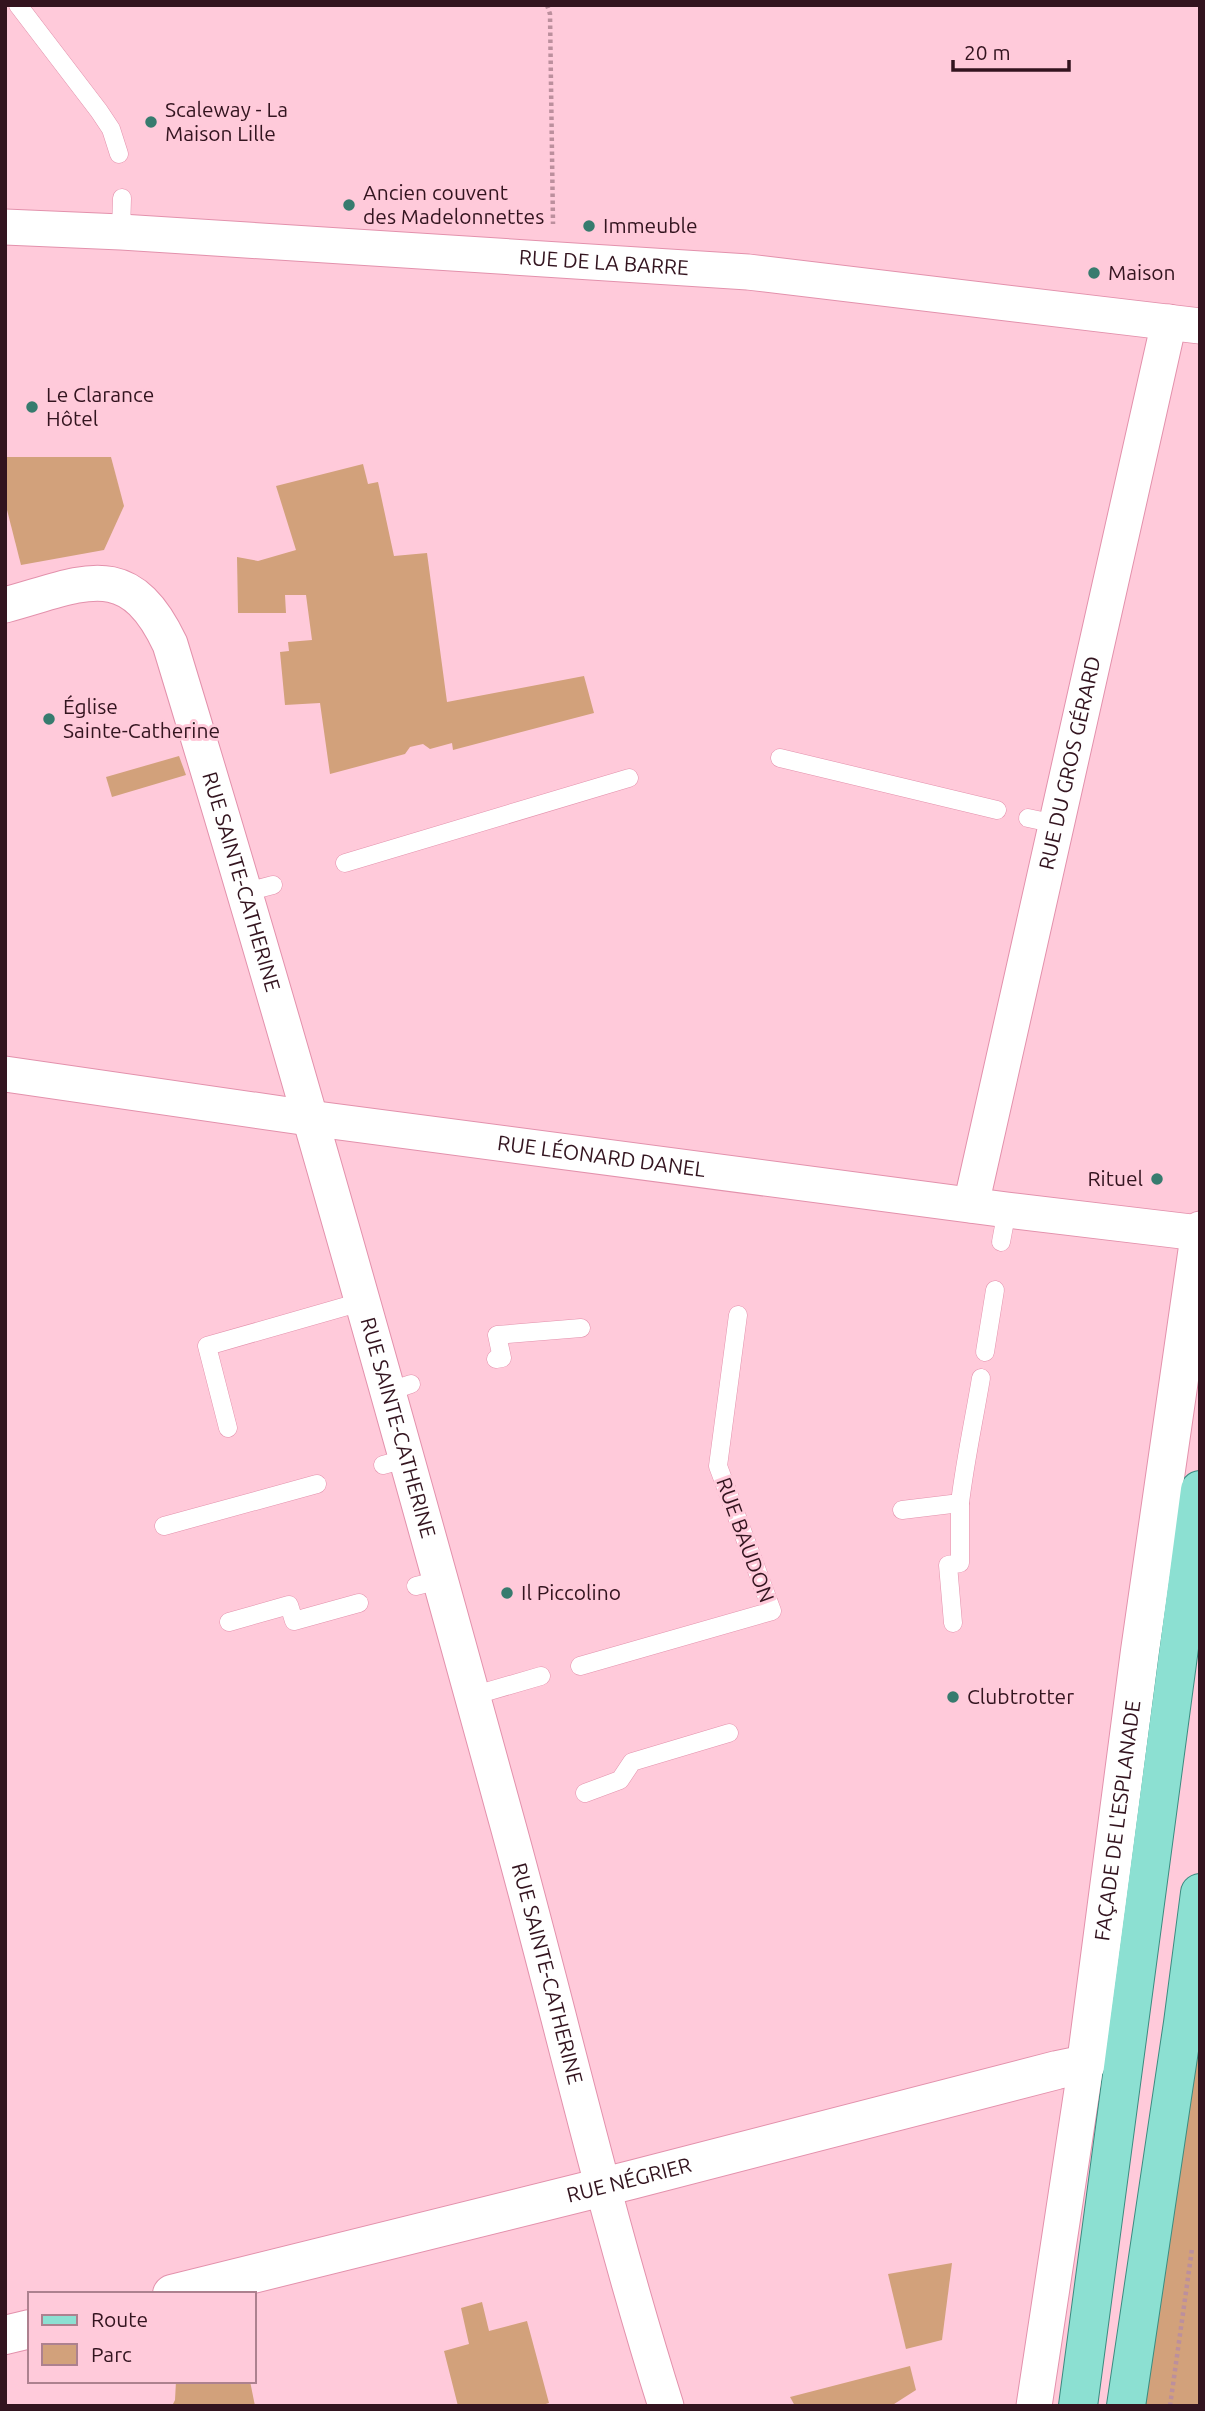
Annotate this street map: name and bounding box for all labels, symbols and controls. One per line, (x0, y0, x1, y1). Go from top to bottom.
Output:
scale bar (953, 28, 1068, 72)
text: 20 m (964, 40, 1011, 64)
place label: Scaleway - La Maison Lille (165, 97, 288, 145)
marker: Scaleway - La Maison Lille (143, 114, 159, 130)
place label: Ancien couvent des Madelonnettes (363, 180, 544, 228)
marker: Ancien couvent des Madelonnettes (341, 197, 357, 213)
place label: Immeuble (603, 213, 698, 237)
marker: Immeuble (581, 218, 597, 234)
street label: RUE DE LA BARRE (518, 244, 690, 279)
place label: Maison (1108, 260, 1176, 284)
marker: Maison (1086, 265, 1102, 281)
place label: Le Clarance Hôtel (46, 382, 154, 430)
marker: Le Clarance Hôtel (24, 399, 40, 415)
street label: RUE DU GROS GÉRARD (1034, 654, 1105, 872)
place label: Église Sainte-Catherine (63, 694, 220, 742)
marker: Église Sainte-Catherine (41, 711, 57, 727)
street label: RUE SAINTE-CATHERINE (198, 769, 286, 994)
street label: RUE LÉONARD DANEL (496, 1130, 707, 1181)
place label: Rituel (1087, 1166, 1143, 1190)
marker: Rituel (1149, 1171, 1165, 1187)
street label: RUE SAINTE-CATHERINE (356, 1314, 441, 1540)
street label: RUE BAUDON (712, 1474, 780, 1606)
place label: Il Piccolino (521, 1580, 621, 1604)
marker: Il Piccolino (499, 1585, 515, 1601)
place label: Clubtrotter (967, 1684, 1074, 1708)
marker: Clubtrotter (945, 1689, 961, 1705)
street label: FAÇADE DE L'ESPLANADE (1089, 1699, 1144, 1942)
street label: RUE SAINTE-CATHERINE (508, 1860, 588, 2087)
street label: RUE NÉGRIER (564, 2152, 694, 2207)
legend (28, 2292, 256, 2383)
text: Route (91, 2307, 148, 2331)
text: Parc (91, 2342, 132, 2366)

